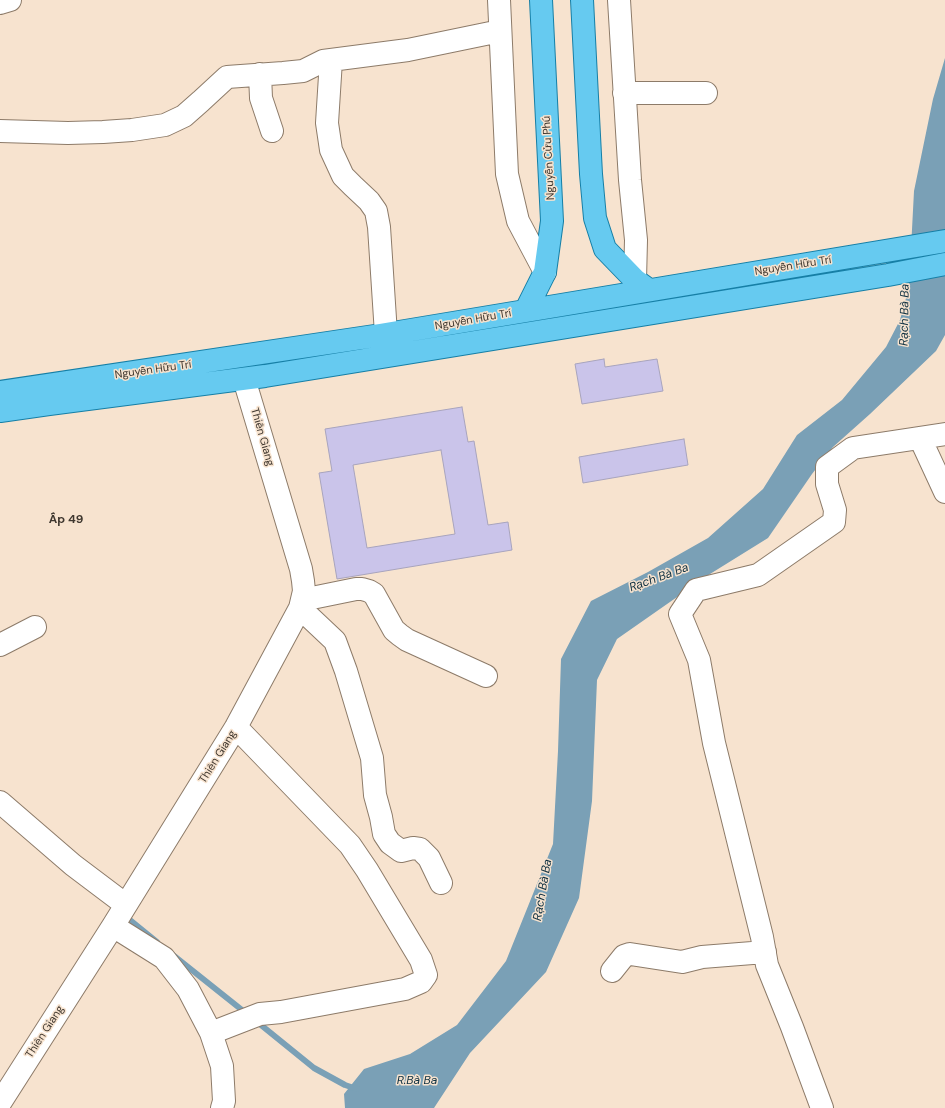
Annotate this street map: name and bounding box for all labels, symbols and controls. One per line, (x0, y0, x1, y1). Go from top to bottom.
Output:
street label: Nguyễn Cửu Phú (540, 115, 558, 201)
street label: Nguyễn Hữu Trí (754, 253, 832, 279)
water label: Rạch Bà Ba (897, 284, 913, 346)
street label: Nguyễn Hữu Trí (434, 307, 512, 333)
street label: Nguyễn Hữu Trí (114, 358, 192, 382)
street label: Thiên Giang (247, 406, 277, 468)
district label: Ấp 49 (49, 513, 83, 527)
water label: Rạch Bà Ba (627, 561, 691, 595)
street label: Thiên Giang (196, 728, 240, 786)
water label: Rạch Bà Ba (531, 858, 555, 922)
street label: Thiên Giang (23, 1003, 67, 1061)
water label: R.Bà Ba (397, 1074, 437, 1088)

